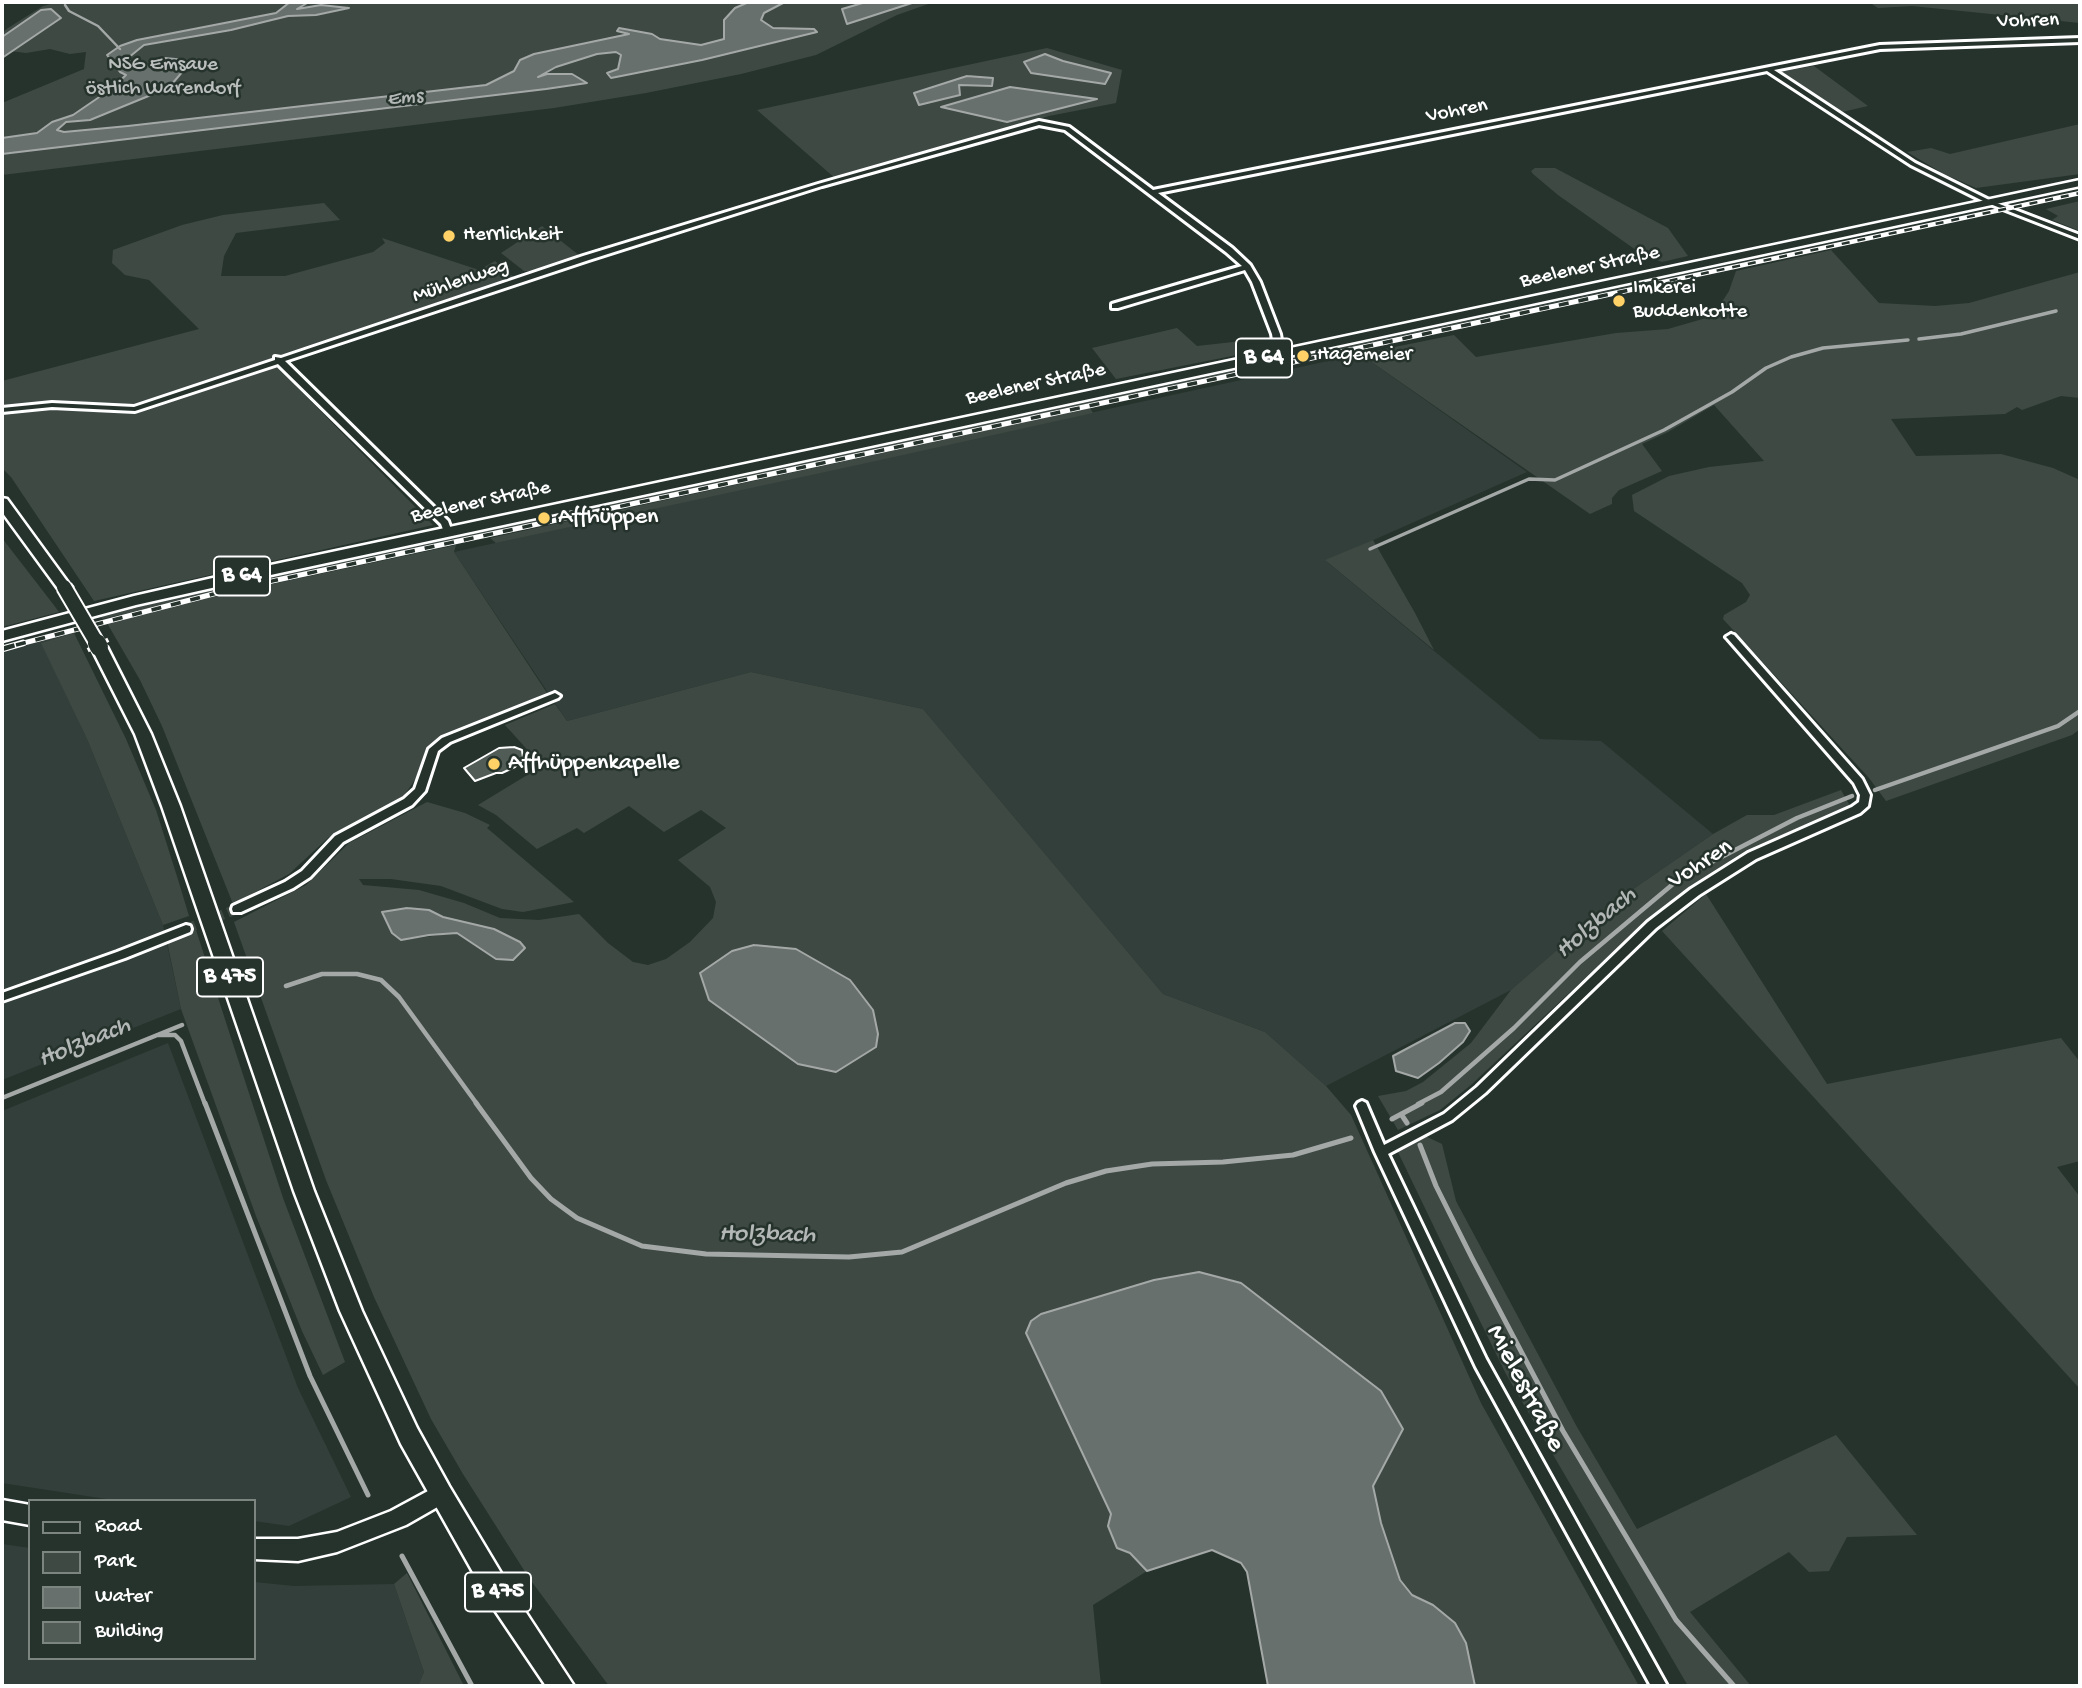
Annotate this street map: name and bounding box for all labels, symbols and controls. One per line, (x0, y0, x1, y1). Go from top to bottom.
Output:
street label: Vohren (1997, 9, 2059, 35)
park label: NSG Emsaue östlich Warendorf (86, 53, 240, 103)
water label: Ems (386, 85, 424, 113)
street label: Vohren (1424, 94, 1490, 130)
place label: Herrlichkeit (463, 223, 562, 249)
marker: Herrlichkeit (441, 228, 457, 244)
street label: Beelener Straße (1518, 241, 1662, 295)
street label: Mühlenweg (410, 254, 512, 310)
place label: Imkerei Buddenkotte (1633, 276, 1747, 326)
marker: Imkerei Buddenkotte (1611, 293, 1627, 309)
road number: B 64 (1236, 338, 1292, 378)
place label: Hagemeier (1317, 343, 1412, 369)
marker: Hagemeier (1295, 348, 1311, 364)
street label: Beelener Straße (964, 358, 1108, 412)
street label: Beelener Straße (409, 476, 553, 530)
place label: Affhüppen (558, 504, 658, 532)
marker: Affhüppen (536, 510, 552, 526)
road number: B 64 (214, 556, 270, 596)
place label: Affhüppenkapelle (508, 750, 680, 778)
marker: Affhüppenkapelle (486, 756, 502, 772)
street label: Vohren (1663, 834, 1739, 896)
water label: Holzbach (1550, 881, 1644, 967)
road number: B 475 (197, 958, 263, 996)
water label: Holzbach (34, 1011, 136, 1077)
water label: Holzbach (718, 1220, 816, 1252)
street label: Mielestraße (1476, 1320, 1572, 1458)
legend (28, 1499, 256, 1660)
text: Road (95, 1515, 141, 1540)
text: Park (95, 1550, 135, 1575)
road number: B 475 (465, 1572, 531, 1611)
text: Water (95, 1585, 151, 1610)
text: Building (95, 1620, 164, 1645)

